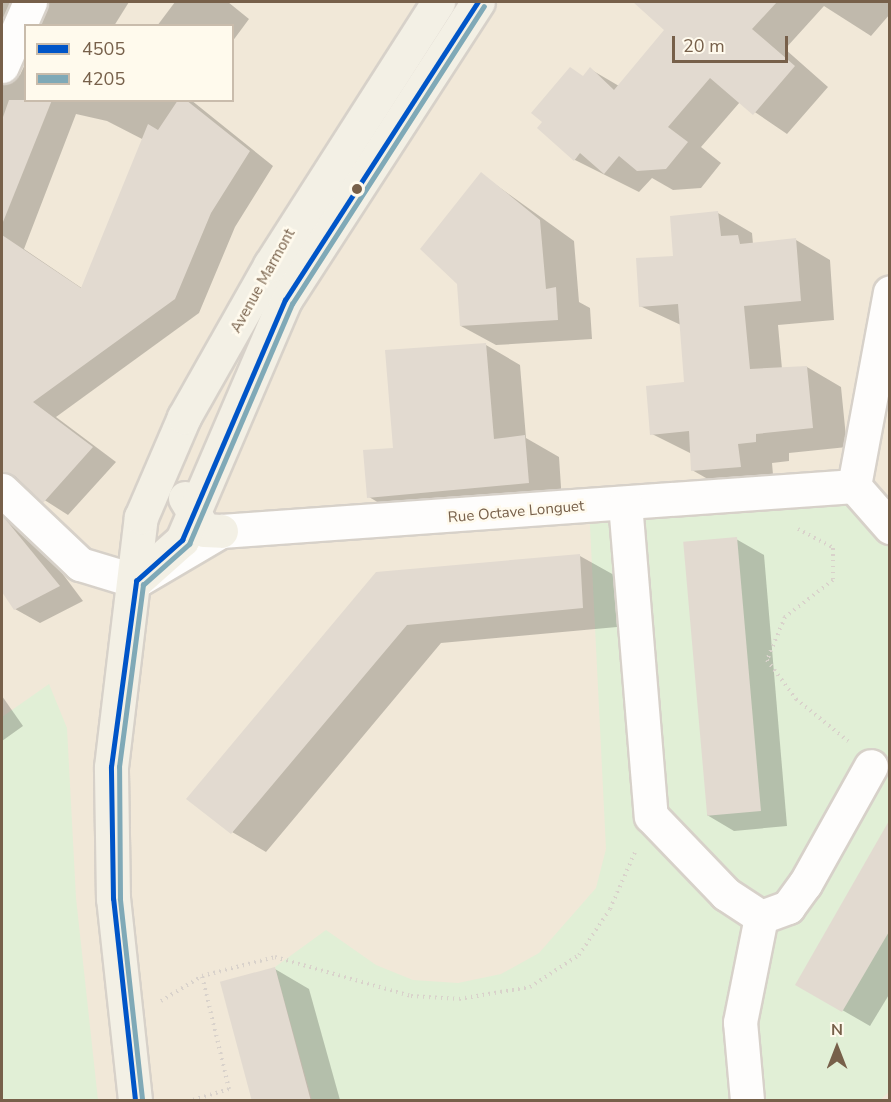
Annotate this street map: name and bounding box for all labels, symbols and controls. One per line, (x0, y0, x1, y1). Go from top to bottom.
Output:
legend (24, 24, 234, 102)
scale bar (675, 24, 790, 62)
text: 20 m (683, 34, 725, 58)
text: 4505 (82, 37, 125, 61)
text: 4205 (82, 67, 125, 91)
unlabelled marker (351, 183, 363, 195)
street label: Avenue Marmont (227, 226, 299, 336)
street label: Rue Octave Longuet (447, 497, 585, 527)
north arrow (807, 1018, 867, 1078)
text: N (831, 1019, 843, 1041)

